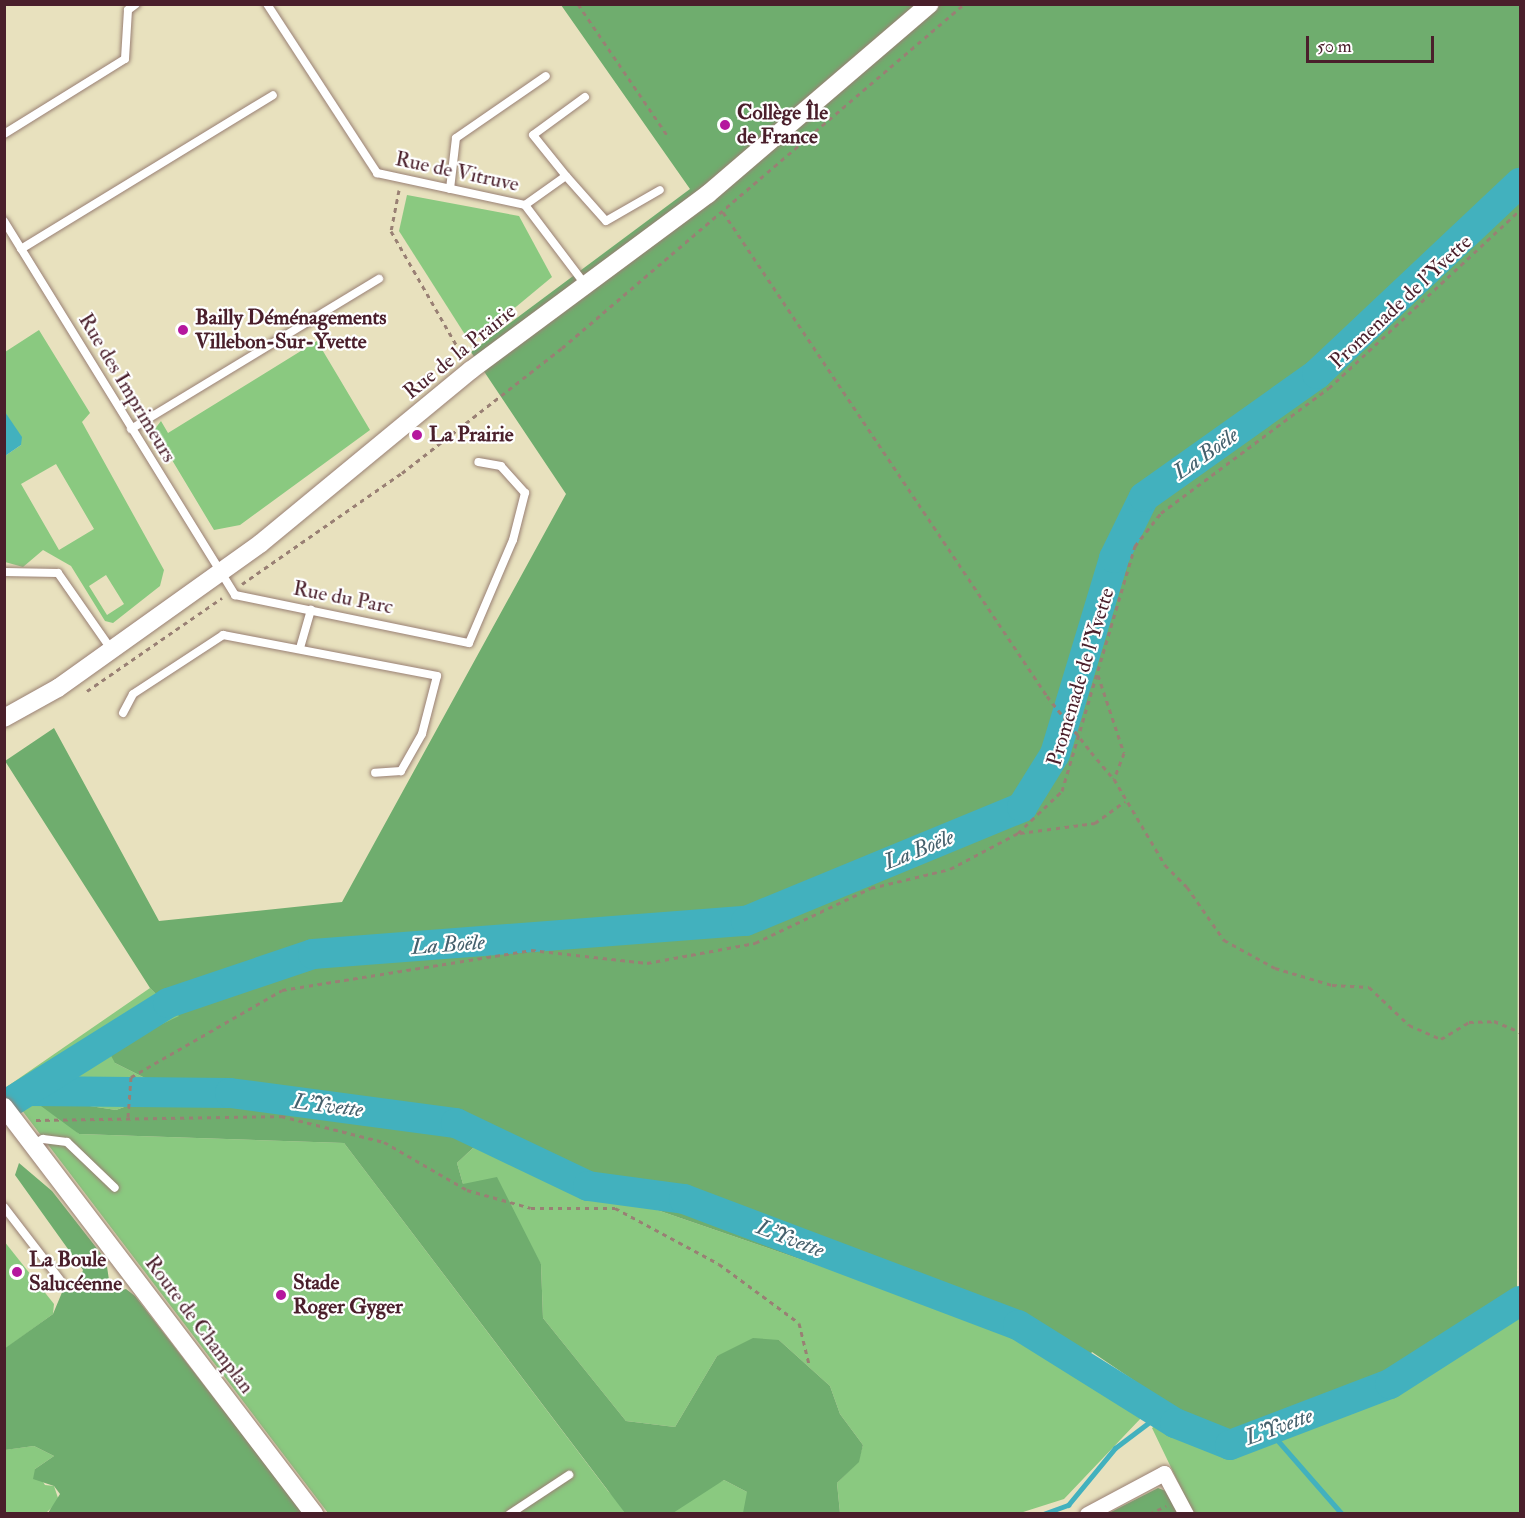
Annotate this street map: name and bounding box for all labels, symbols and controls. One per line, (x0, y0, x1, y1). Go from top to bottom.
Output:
scale bar (1309, 24, 1436, 62)
text: 50 m (1317, 35, 1352, 58)
place label: Collège Île de France (737, 100, 828, 150)
marker: Collège Île de France (718, 118, 732, 132)
street label: Rue de Vitruve (393, 147, 521, 197)
street label: Promenade de l'Yvette (1325, 230, 1477, 374)
street label: Rue de la Prairie (399, 299, 521, 405)
place label: Bailly Déménagements Villebon-Sur-Yvette (195, 305, 386, 355)
street label: Rue des Imprimeurs (73, 309, 181, 467)
marker: Bailly Déménagements Villebon-Sur-Yvette (176, 323, 190, 337)
place label: La Prairie (429, 422, 514, 448)
water label: La Boële (1168, 422, 1244, 486)
marker: La Prairie (410, 428, 424, 442)
street label: Rue du Parc (291, 576, 395, 620)
street label: Promenade de l'Yvette (1042, 585, 1120, 769)
water label: La Boële (880, 824, 958, 876)
water label: La Boële (411, 929, 485, 961)
water label: L'Yvette (292, 1089, 364, 1123)
water label: L'Yvette (752, 1214, 828, 1264)
place label: La Boule Salucéenne (29, 1247, 122, 1297)
street label: Route de Champlan (139, 1251, 259, 1399)
marker: La Boule Salucéenne (10, 1265, 24, 1279)
place label: Stade Roger Gyger (293, 1270, 403, 1320)
marker: Stade Roger Gyger (274, 1288, 288, 1302)
water label: L'Yvette (1241, 1403, 1317, 1451)

